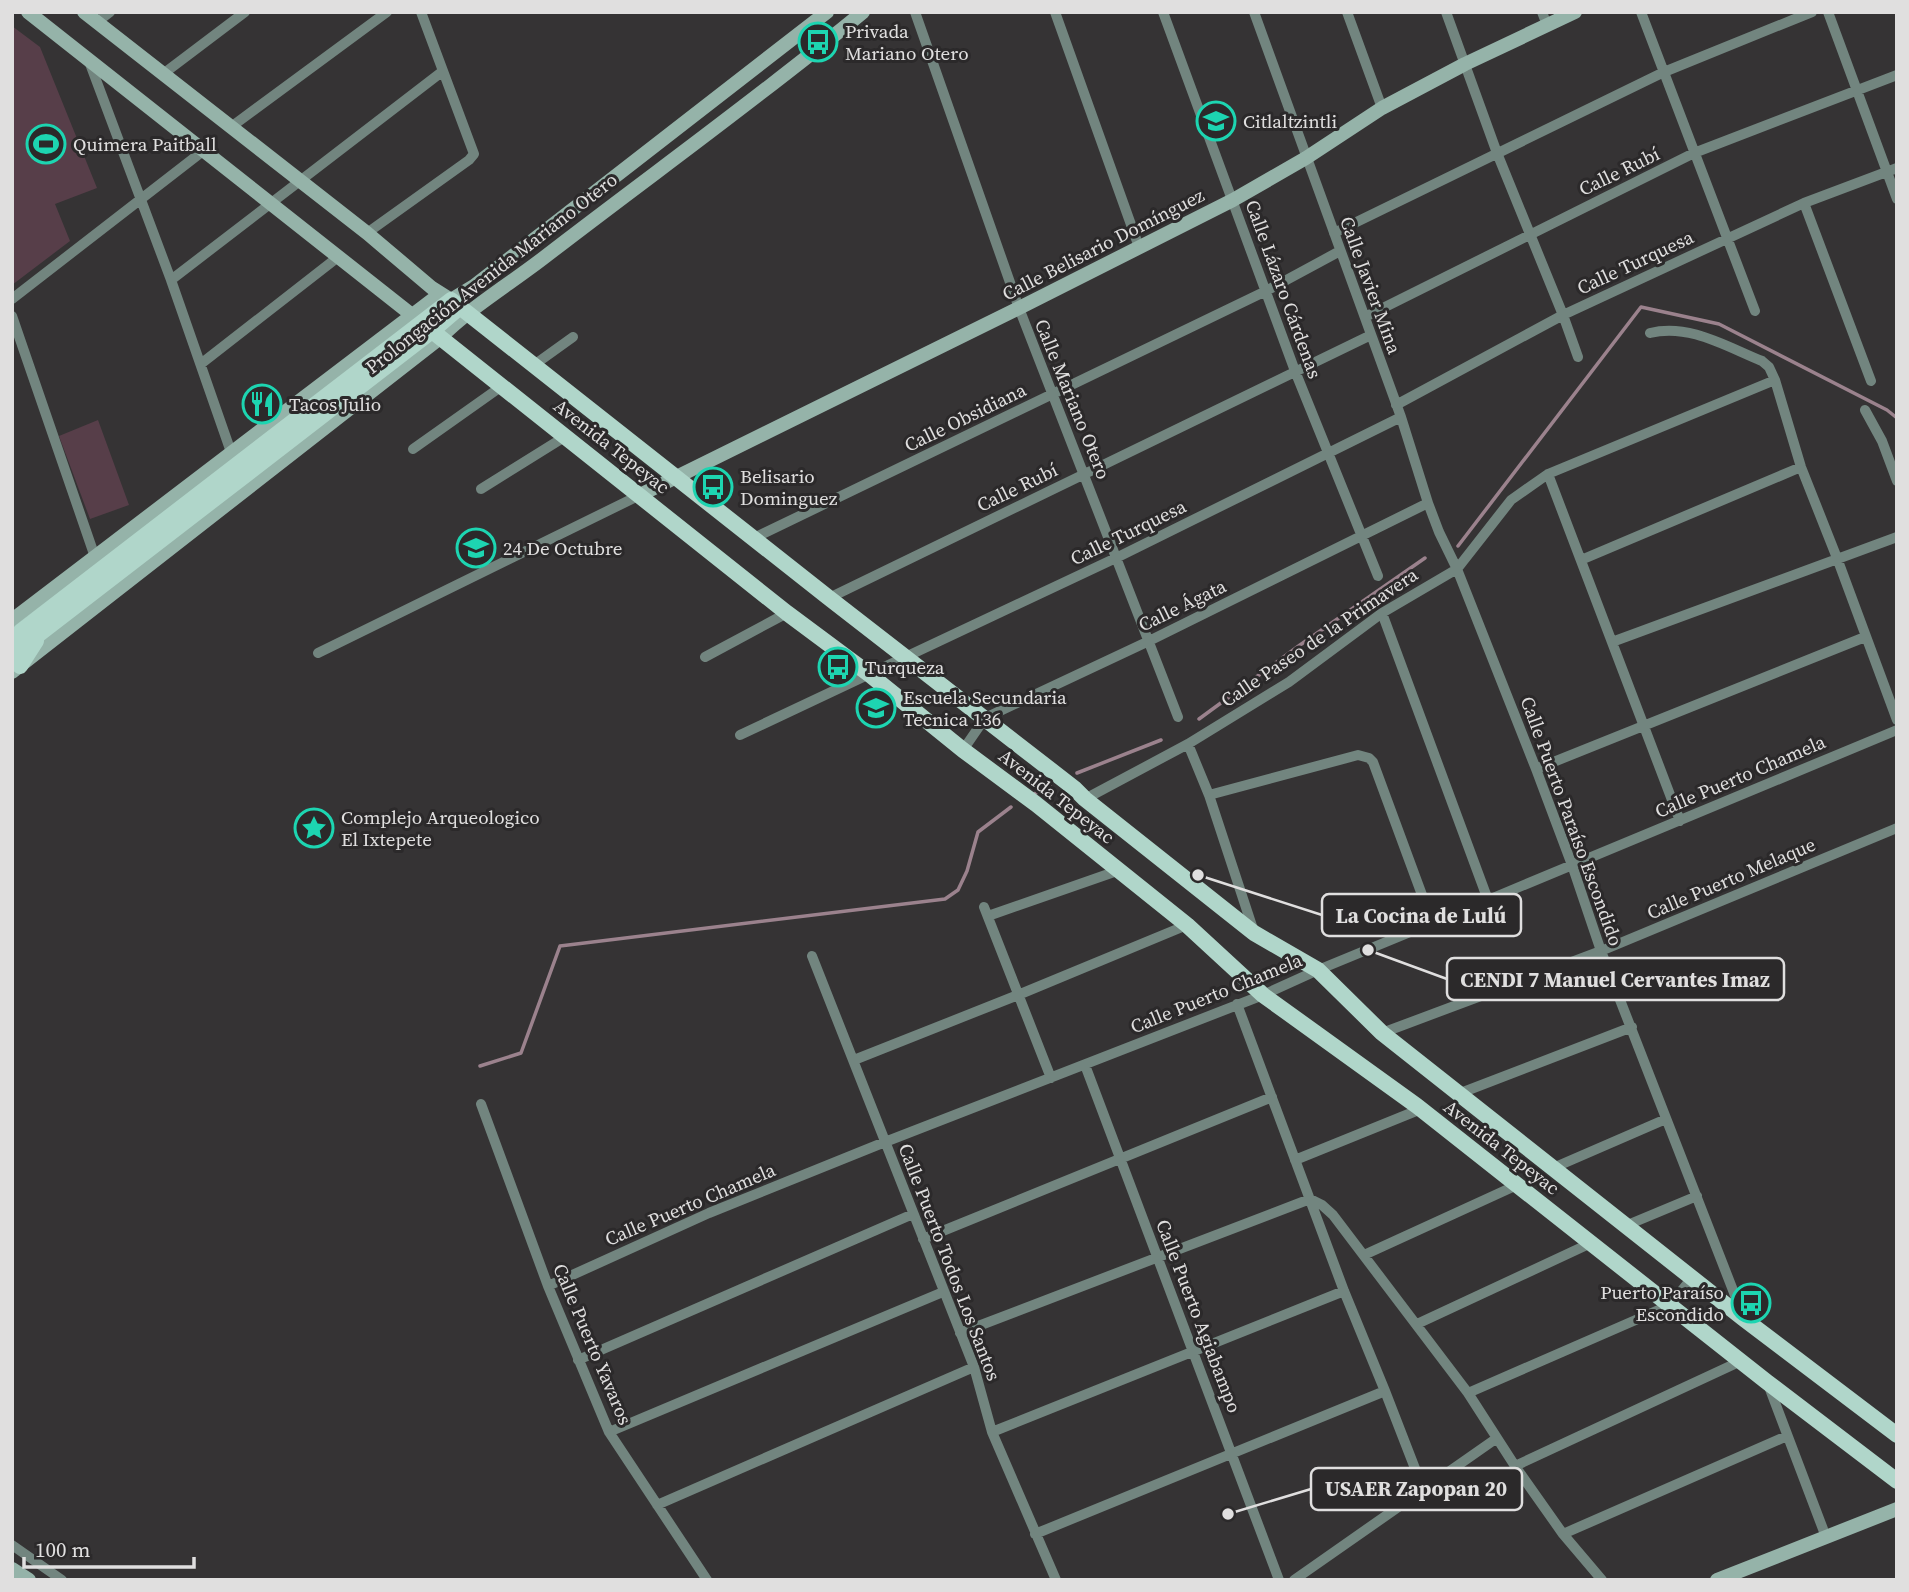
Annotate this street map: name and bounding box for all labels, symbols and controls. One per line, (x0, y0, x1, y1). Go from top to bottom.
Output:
place label: Privada Mariano Otero (845, 18, 969, 66)
bus stop icon: Privada Mariano Otero (797, 21, 839, 63)
school or university icon: Citlaltzintli (1195, 100, 1237, 142)
place label: Citlaltzintli (1243, 108, 1337, 134)
sports icon: Quimera Paitball (25, 123, 67, 165)
place label: Quimera Paitball (73, 131, 217, 157)
street label: Calle Rubí (1574, 140, 1664, 202)
street label: Prolongación Avenida Mariano Otero (360, 166, 622, 380)
street label: Calle Belisario Domínguez (998, 182, 1209, 306)
street label: Calle Lázaro Cárdenas (1240, 196, 1328, 382)
street label: Calle Javier Mina (1334, 213, 1408, 358)
street label: Calle Turquesa (1573, 224, 1698, 300)
street label: Calle Mariano Otero (1029, 315, 1117, 483)
street label: Calle Obsidiana (900, 376, 1031, 458)
restaurant icon: Tacos Julio (241, 383, 283, 425)
place label: Tacos Julio (289, 391, 381, 417)
street label: Avenida Tepeyac (549, 393, 675, 499)
street label: Calle Rubí (972, 456, 1062, 518)
place label: Belisario Dominguez (740, 463, 838, 511)
bus stop icon: Belisario Dominguez (692, 466, 734, 508)
street label: Calle Turquesa (1066, 493, 1191, 571)
school or university icon: 24 De Octubre (455, 527, 497, 569)
place label: 24 De Octubre (503, 535, 623, 561)
street label: Calle Paseo de la Primavera (1215, 561, 1423, 713)
street label: Calle Ágata (1134, 572, 1231, 637)
bus stop icon: Turqueza (817, 646, 859, 688)
place label: Turqueza (865, 654, 945, 680)
place label: Escuela Secundaria Tecnica 136 (903, 684, 1067, 732)
school or university icon: Escuela Secundaria Tecnica 136 (855, 687, 897, 729)
street label: Calle Puerto Paraíso Escondido (1515, 693, 1629, 949)
street label: Calle Puerto Chamela (1651, 728, 1830, 824)
street label: Avenida Tepeyac (994, 743, 1120, 849)
place label: Complejo Arqueologico El Ixtepete (341, 804, 540, 852)
place icon: Complejo Arqueologico El Ixtepete (293, 807, 335, 849)
street label: Calle Puerto Melaque (1643, 831, 1819, 925)
callout: La Cocina de Lulú (1322, 894, 1521, 936)
text: La Cocina de Lulú (1336, 901, 1507, 930)
street label: Calle Puerto Chamela (1126, 947, 1306, 1039)
callout: CENDI 7 Manuel Cervantes Imaz (1447, 958, 1784, 1000)
text: CENDI 7 Manuel Cervantes Imaz (1460, 965, 1770, 994)
street label: Avenida Tepeyac (1439, 1094, 1565, 1200)
street label: Calle Puerto Todos Los Santos (893, 1140, 1007, 1384)
street label: Calle Puerto Chamela (601, 1156, 780, 1252)
street label: Calle Puerto Agiabampo (1150, 1216, 1248, 1416)
street label: Calle Puerto Yavaros (547, 1259, 639, 1429)
place label: Puerto Paraíso Escondido (1600, 1279, 1724, 1327)
bus stop icon: Puerto Paraíso Escondido (1730, 1282, 1772, 1324)
callout: USAER Zapopan 20 (1311, 1468, 1522, 1510)
text: USAER Zapopan 20 (1325, 1474, 1507, 1503)
scale bar (24, 1526, 194, 1570)
text: 100 m (35, 1535, 90, 1564)

